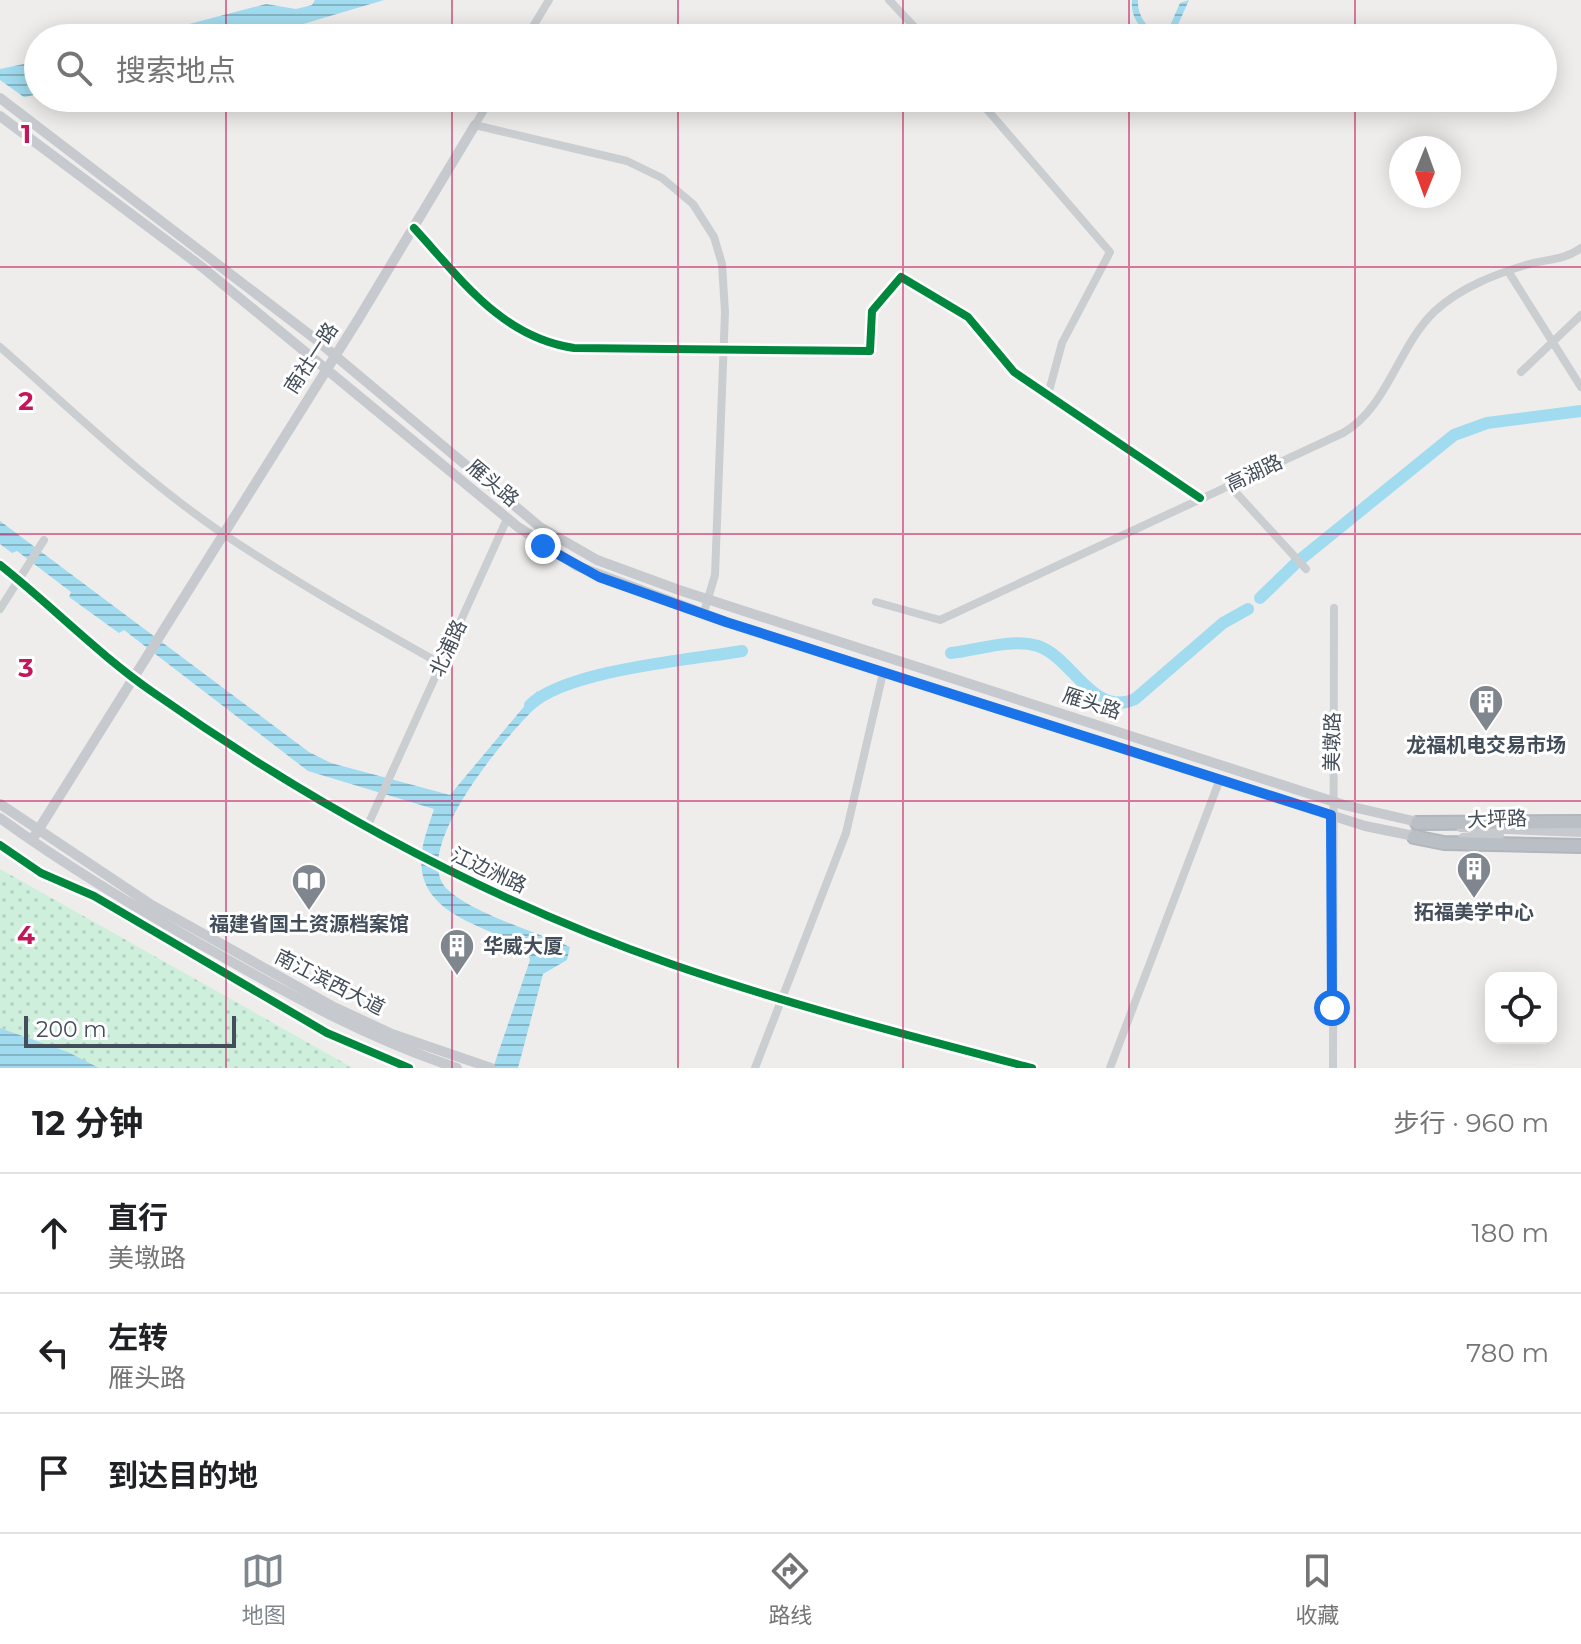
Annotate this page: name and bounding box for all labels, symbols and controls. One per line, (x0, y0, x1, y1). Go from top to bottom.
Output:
search box (24, 24, 1557, 112)
icon: search (52, 46, 96, 90)
text: 搜索地点 (116, 52, 236, 89)
text: 1 (21, 118, 31, 150)
north arrow (1389, 136, 1461, 208)
street label: 南社一路 (279, 318, 343, 398)
text: 2 (18, 385, 34, 417)
street label: 高湖路 (1222, 449, 1286, 497)
street label: 雁头路 (462, 455, 524, 511)
route end (525, 528, 561, 564)
street label: 北浦路 (424, 616, 472, 680)
text: 3 (17, 652, 34, 684)
street label: 雁头路 (1060, 682, 1124, 724)
building icon: 龙福机电交易市场 (1467, 683, 1505, 733)
street label: 美墩路 (1319, 712, 1345, 772)
place label: 龙福机电交易市场 (1406, 733, 1566, 757)
street label: 大坪路 (1467, 806, 1527, 832)
street label: 江边洲路 (448, 842, 530, 898)
building icon: 拓福美学中心 (1455, 850, 1493, 900)
library icon: 福建省国土资源档案馆 (290, 862, 328, 912)
place label: 拓福美学中心 (1414, 900, 1534, 924)
place label: 福建省国土资源档案馆 (209, 912, 409, 936)
text: 4 (17, 919, 35, 951)
building icon: 华威大厦 (438, 927, 476, 977)
place label: 华威大厦 (483, 934, 563, 958)
street label: 南江滨西大道 (271, 944, 389, 1020)
map controls (1485, 972, 1557, 1044)
button: locate (1485, 972, 1557, 1044)
route start (1314, 990, 1350, 1026)
scale bar (24, 1012, 236, 1048)
text: 200 m (36, 1016, 107, 1043)
text: 12 分钟 (32, 1102, 143, 1144)
text: 步行 · 960 m (1394, 1107, 1549, 1139)
text: 直行 (108, 1199, 168, 1236)
icon: ahead (32, 1211, 76, 1255)
text: 180 m (1471, 1217, 1549, 1249)
text: 美墩路 (108, 1242, 186, 1274)
text: 左转 (108, 1319, 168, 1356)
icon: left (32, 1331, 76, 1375)
text: 780 m (1466, 1337, 1549, 1369)
text: 雁头路 (108, 1362, 186, 1394)
icon: arrive (32, 1451, 76, 1495)
text: 到达目的地 (108, 1457, 258, 1494)
tab: 地图 (241, 1549, 286, 1629)
tab: 路线 (768, 1549, 813, 1629)
tab: 收藏 (1295, 1549, 1340, 1629)

